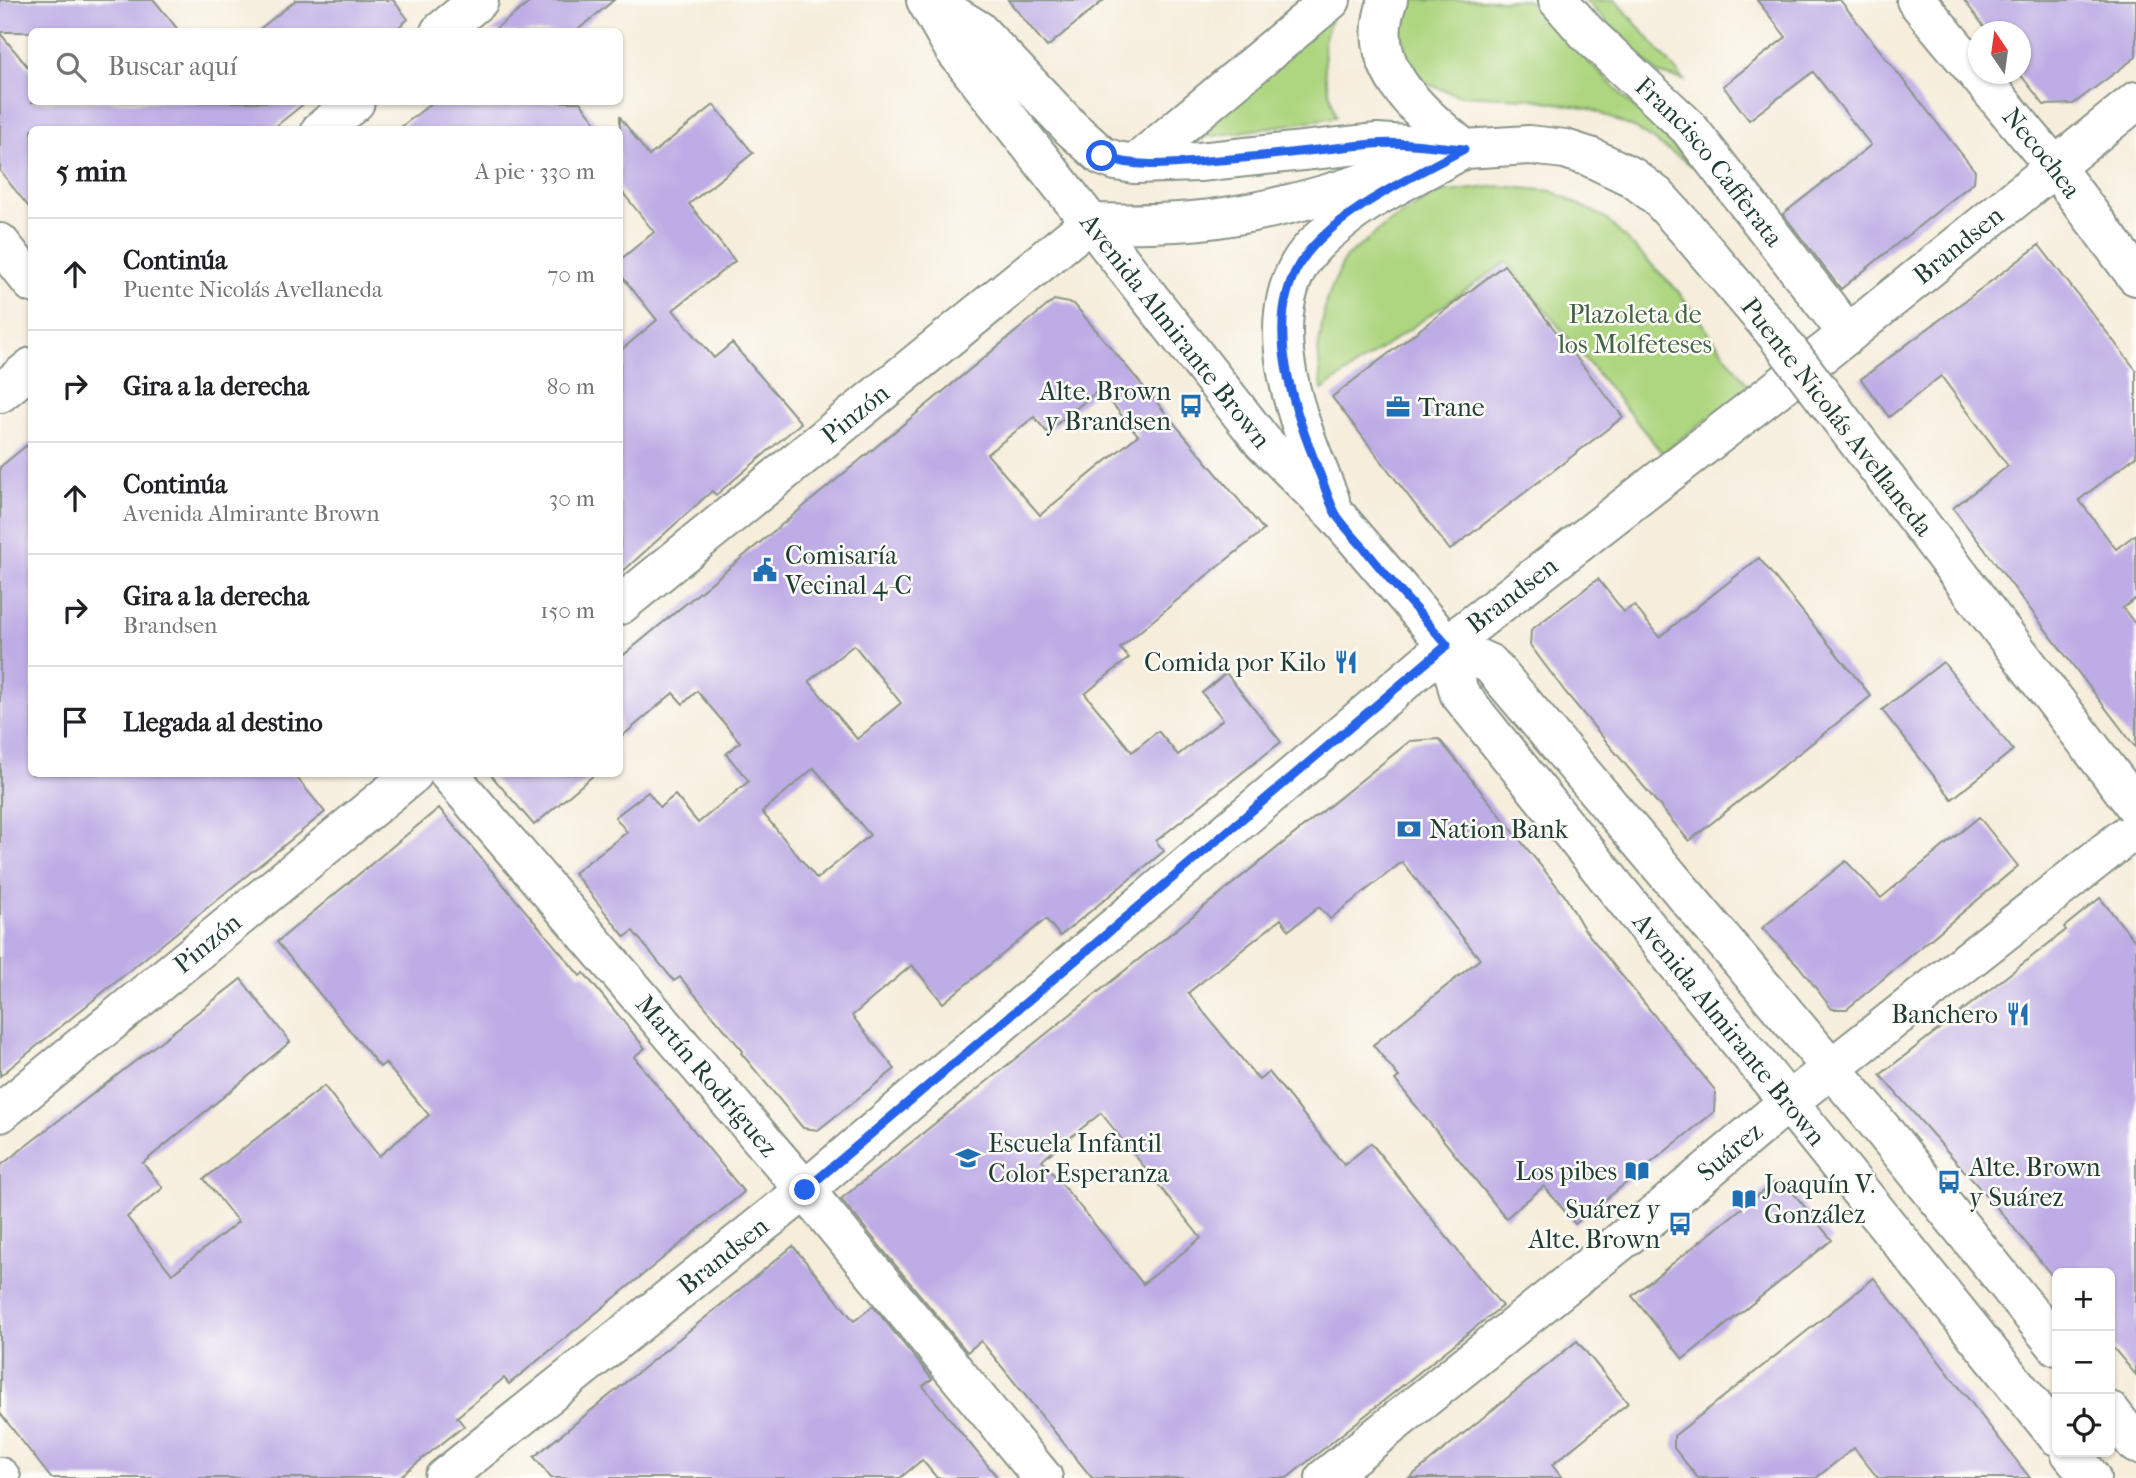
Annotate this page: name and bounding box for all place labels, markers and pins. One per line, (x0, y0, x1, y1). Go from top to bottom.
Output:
place label: Alte. Brown y Brandsen (1038, 376, 1171, 437)
bus stop icon: Alte. Brown y Brandsen (1177, 392, 1205, 420)
place label: Trane (1418, 392, 1485, 423)
office icon: Trane (1384, 393, 1412, 421)
place label: Comisaría Vecinal 4-C (784, 540, 912, 601)
public building icon: Comisaría Vecinal 4-C (751, 556, 779, 584)
place label: Comida por Kilo (1144, 647, 1326, 678)
restaurant icon: Comida por Kilo (1332, 648, 1360, 676)
place label: Nation Bank (1429, 814, 1569, 845)
bank icon: Nation Bank (1395, 815, 1423, 843)
place label: Banchero (1891, 999, 1998, 1030)
restaurant icon: Banchero (2004, 1000, 2032, 1028)
place label: Escuela Infantil Color Esperanza (988, 1128, 1170, 1189)
school or university icon: Escuela Infantil Color Esperanza (954, 1144, 982, 1172)
place label: Alte. Brown y Suárez (1968, 1152, 2101, 1213)
place label: Los pibes (1515, 1156, 1617, 1187)
library icon: Los pibes (1623, 1157, 1651, 1185)
bus stop icon: Alte. Brown y Suárez (1935, 1168, 1963, 1196)
place label: Joaquín V. González (1762, 1169, 1875, 1230)
library icon: Joaquín V. González (1730, 1185, 1758, 1213)
place label: Suárez y Alte. Brown (1527, 1194, 1661, 1255)
bus stop icon: Suárez y Alte. Brown (1666, 1210, 1694, 1238)

